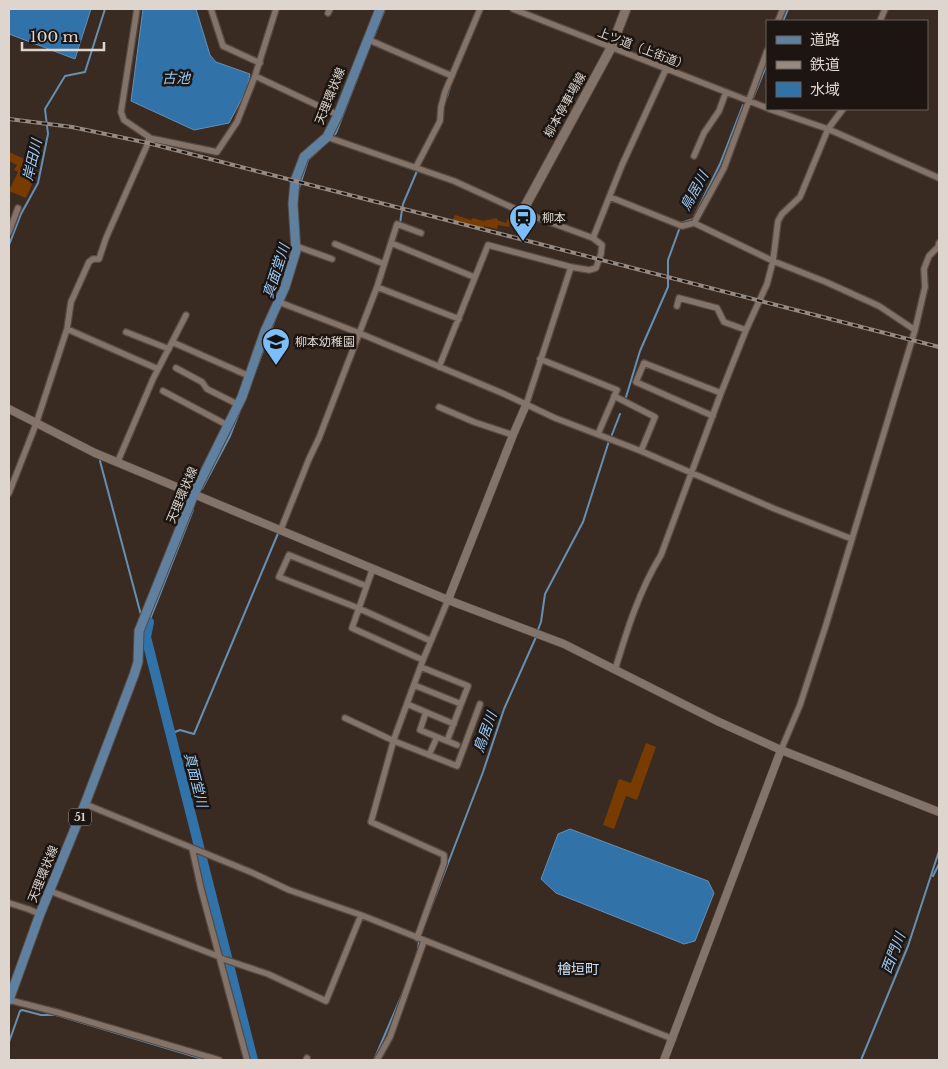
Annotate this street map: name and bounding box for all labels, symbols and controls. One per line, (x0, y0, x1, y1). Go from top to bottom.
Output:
scale bar (22, 20, 105, 52)
legend (766, 20, 928, 110)
street label: 上ツ道（上街道） (596, 24, 691, 73)
text: 100 m (30, 27, 79, 46)
text: 道路 (810, 30, 840, 49)
text: 鉄道 (810, 55, 840, 74)
street label: 天理環状線 (311, 65, 348, 126)
water label: 古池 (162, 69, 192, 87)
street label: 柳本停車場線 (541, 70, 589, 140)
text: 水域 (810, 80, 840, 99)
water label: 岸田川 (19, 136, 46, 182)
water label: 鳥居川 (676, 167, 713, 214)
station icon: 柳本 (508, 203, 538, 242)
place label: 柳本 (542, 210, 566, 225)
water label: 真面堂川 (259, 240, 294, 300)
school or university icon: 柳本幼稚園 (261, 327, 291, 366)
place label: 柳本幼稚園 (295, 334, 355, 349)
street label: 天理環状線 (163, 464, 200, 525)
water label: 鳥居川 (469, 707, 501, 755)
water label: 真面堂川 (180, 751, 212, 811)
road number: 51 (69, 809, 91, 826)
street label: 天理環状線 (24, 843, 61, 904)
water label: 西門川 (877, 928, 910, 976)
district label: 檜垣町 (557, 960, 599, 978)

